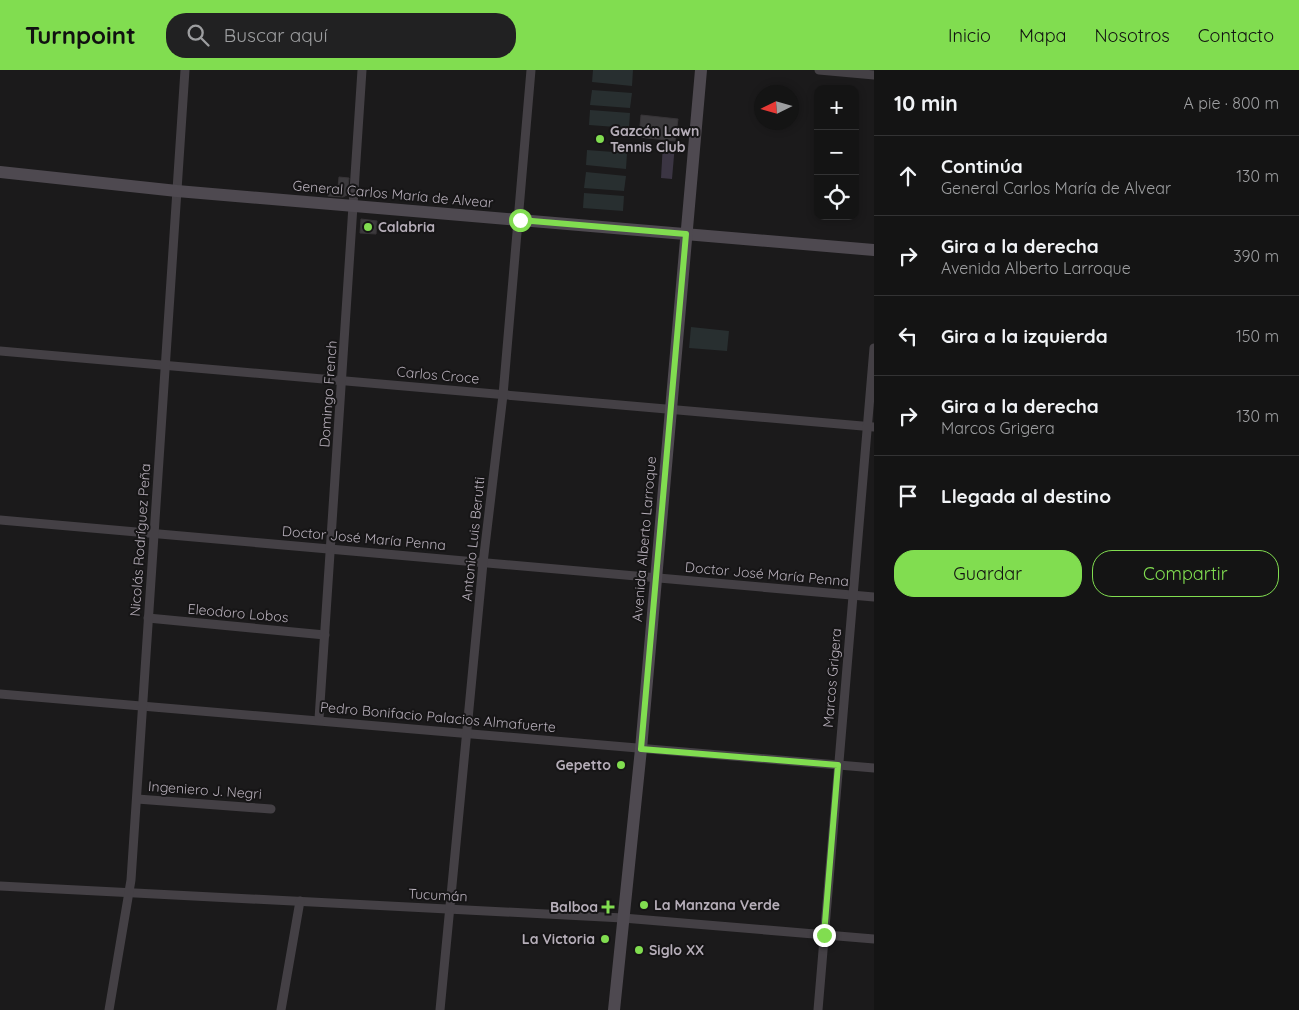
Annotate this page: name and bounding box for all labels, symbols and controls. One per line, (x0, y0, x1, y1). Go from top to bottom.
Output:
search box (166, 13, 516, 58)
text: Turnpoint (25, 20, 136, 50)
icon: search (184, 21, 212, 49)
text: Buscar aquí (224, 23, 328, 47)
text: Inicio (948, 24, 991, 47)
text: Mapa (1019, 24, 1067, 47)
text: Nosotros (1095, 24, 1170, 47)
text: Contacto (1198, 24, 1274, 47)
north arrow (754, 85, 799, 130)
map controls (814, 85, 859, 220)
button: + (814, 85, 859, 130)
text: 10 min (894, 90, 958, 116)
text: A pie · 800 m (1184, 93, 1279, 113)
place label: Gazcón Lawn Tennis Club (610, 122, 699, 156)
button: − (814, 130, 859, 175)
marker: Gazcón Lawn Tennis Club (594, 133, 606, 145)
text: Continúa (941, 154, 1023, 178)
icon: ahead (894, 162, 922, 190)
text: 130 m (1236, 166, 1279, 186)
button: locate (814, 175, 859, 220)
street label: General Carlos María de Alvear (292, 176, 495, 212)
text: General Carlos María de Alvear (941, 178, 1171, 198)
route start (509, 209, 532, 232)
place label: Calabria (378, 218, 435, 236)
marker: Calabria (362, 221, 374, 233)
text: Gira a la derecha (941, 234, 1099, 258)
icon: right (894, 242, 922, 270)
text: 390 m (1233, 246, 1279, 266)
text: Avenida Alberto Larroque (941, 258, 1131, 278)
icon: left (894, 322, 922, 350)
text: Gira a la izquierda (941, 324, 1108, 348)
text: 150 m (1236, 326, 1279, 346)
street label: Domingo French (315, 340, 341, 448)
street label: Carlos Croce (396, 362, 480, 388)
text: Gira a la derecha (941, 394, 1099, 418)
icon: right (894, 402, 922, 430)
text: 130 m (1236, 406, 1279, 426)
text: Marcos Grigera (941, 418, 1055, 438)
street label: Avenida Alberto Larroque (628, 455, 660, 622)
street label: Nicolás Rodríguez Peña (126, 463, 154, 617)
street label: Antonio Luis Berutti (457, 476, 489, 602)
icon: arrive (894, 482, 922, 510)
text: Llegada al destino (941, 484, 1111, 508)
street label: Doctor José María Penna (281, 522, 447, 554)
button: Guardar (894, 550, 1082, 597)
button: Compartir (1092, 550, 1279, 597)
street label: Doctor José María Penna (684, 558, 850, 590)
street label: Eleodoro Lobos (187, 600, 289, 626)
street label: Marcos Grigera (819, 628, 845, 728)
street label: Pedro Bonifacio Palacios Almafuerte (319, 698, 557, 736)
place label: Gepetto (556, 756, 611, 774)
marker: Gepetto (615, 759, 627, 771)
street label: Ingeniero J. Negri (148, 777, 262, 803)
street label: Tucumán (408, 884, 468, 906)
place label: La Manzana Verde (654, 896, 780, 914)
place label: Balboa (550, 898, 598, 916)
marker: La Manzana Verde (638, 899, 650, 911)
marker: Balboa (602, 901, 614, 913)
route end (813, 924, 836, 947)
place label: La Victoria (522, 930, 595, 948)
marker: La Victoria (599, 933, 611, 945)
place label: Siglo XX (649, 941, 704, 959)
marker: Siglo XX (633, 944, 645, 956)

